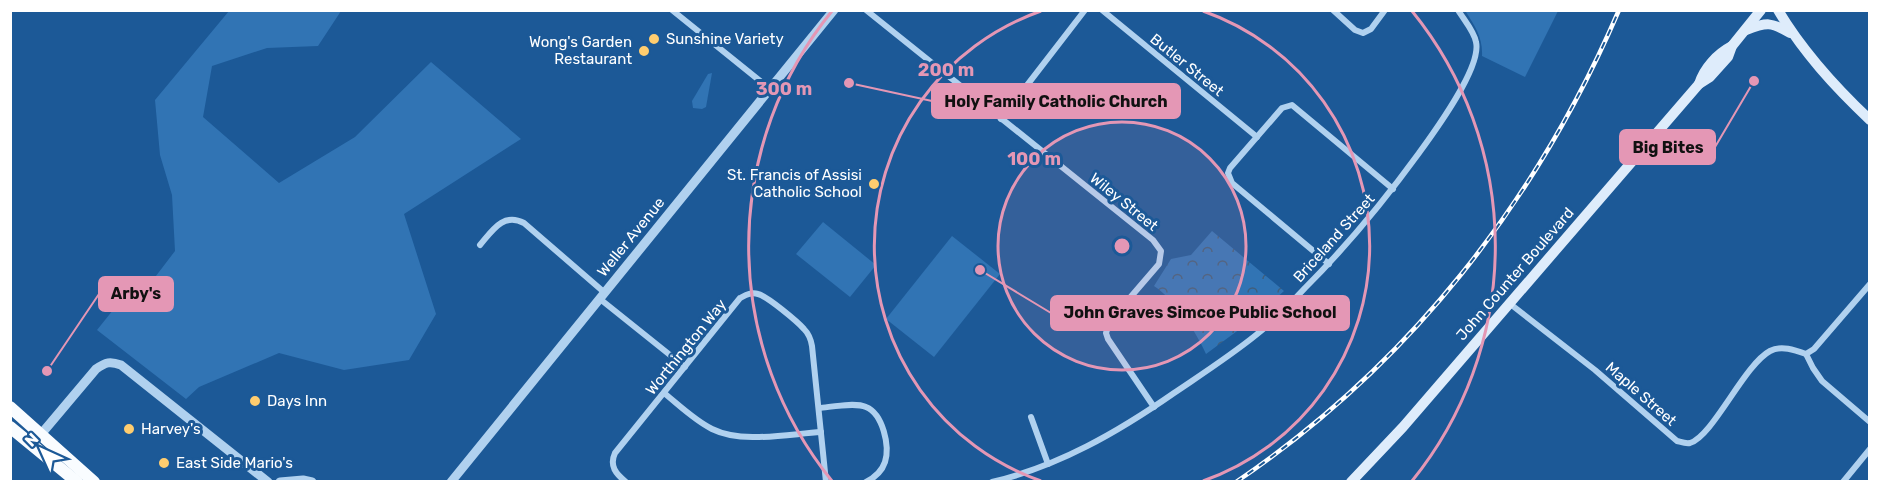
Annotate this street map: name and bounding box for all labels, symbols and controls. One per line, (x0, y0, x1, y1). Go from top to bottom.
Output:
place label: Sunshine Variety (666, 30, 784, 48)
street label: Butler Street (1147, 30, 1227, 100)
marker: Sunshine Variety (647, 32, 661, 46)
place label: Wong's Garden Restaurant (529, 33, 632, 68)
marker: Wong's Garden Restaurant (637, 44, 651, 58)
text: 200 m (918, 59, 974, 81)
text: 300 m (756, 78, 812, 100)
callout: Holy Family Catholic Church (932, 84, 1180, 118)
text: Holy Family Catholic Church (944, 92, 1168, 111)
callout: Big Bites (1620, 130, 1715, 164)
text: Big Bites (1632, 138, 1704, 157)
text: 100 m (1007, 148, 1061, 170)
place label: St. Francis of Assisi Catholic School (727, 166, 862, 201)
street label: Wiley Street (1086, 169, 1162, 235)
marker: St. Francis of Assisi Catholic School (867, 177, 881, 191)
street label: Briceland Street (1290, 190, 1379, 286)
street label: Weller Avenue (593, 194, 669, 280)
street label: John Counter Boulevard (1452, 204, 1578, 344)
centre of rings (1112, 236, 1132, 256)
callout: Arby's (99, 277, 173, 311)
text: Arby's (111, 284, 161, 303)
street label: Worthington Way (642, 296, 730, 398)
callout: John Graves Simcoe Public School (1051, 296, 1349, 330)
text: John Graves Simcoe Public School (1063, 303, 1337, 322)
street label: Maple Street (1602, 358, 1680, 430)
place label: Days Inn (267, 392, 327, 410)
marker: Days Inn (248, 394, 262, 408)
north arrow (12, 420, 72, 480)
place label: Harvey's (141, 420, 201, 438)
marker: Harvey's (122, 422, 136, 436)
text: N (21, 429, 43, 451)
place label: East Side Mario's (176, 454, 293, 472)
marker: East Side Mario's (157, 456, 171, 470)

